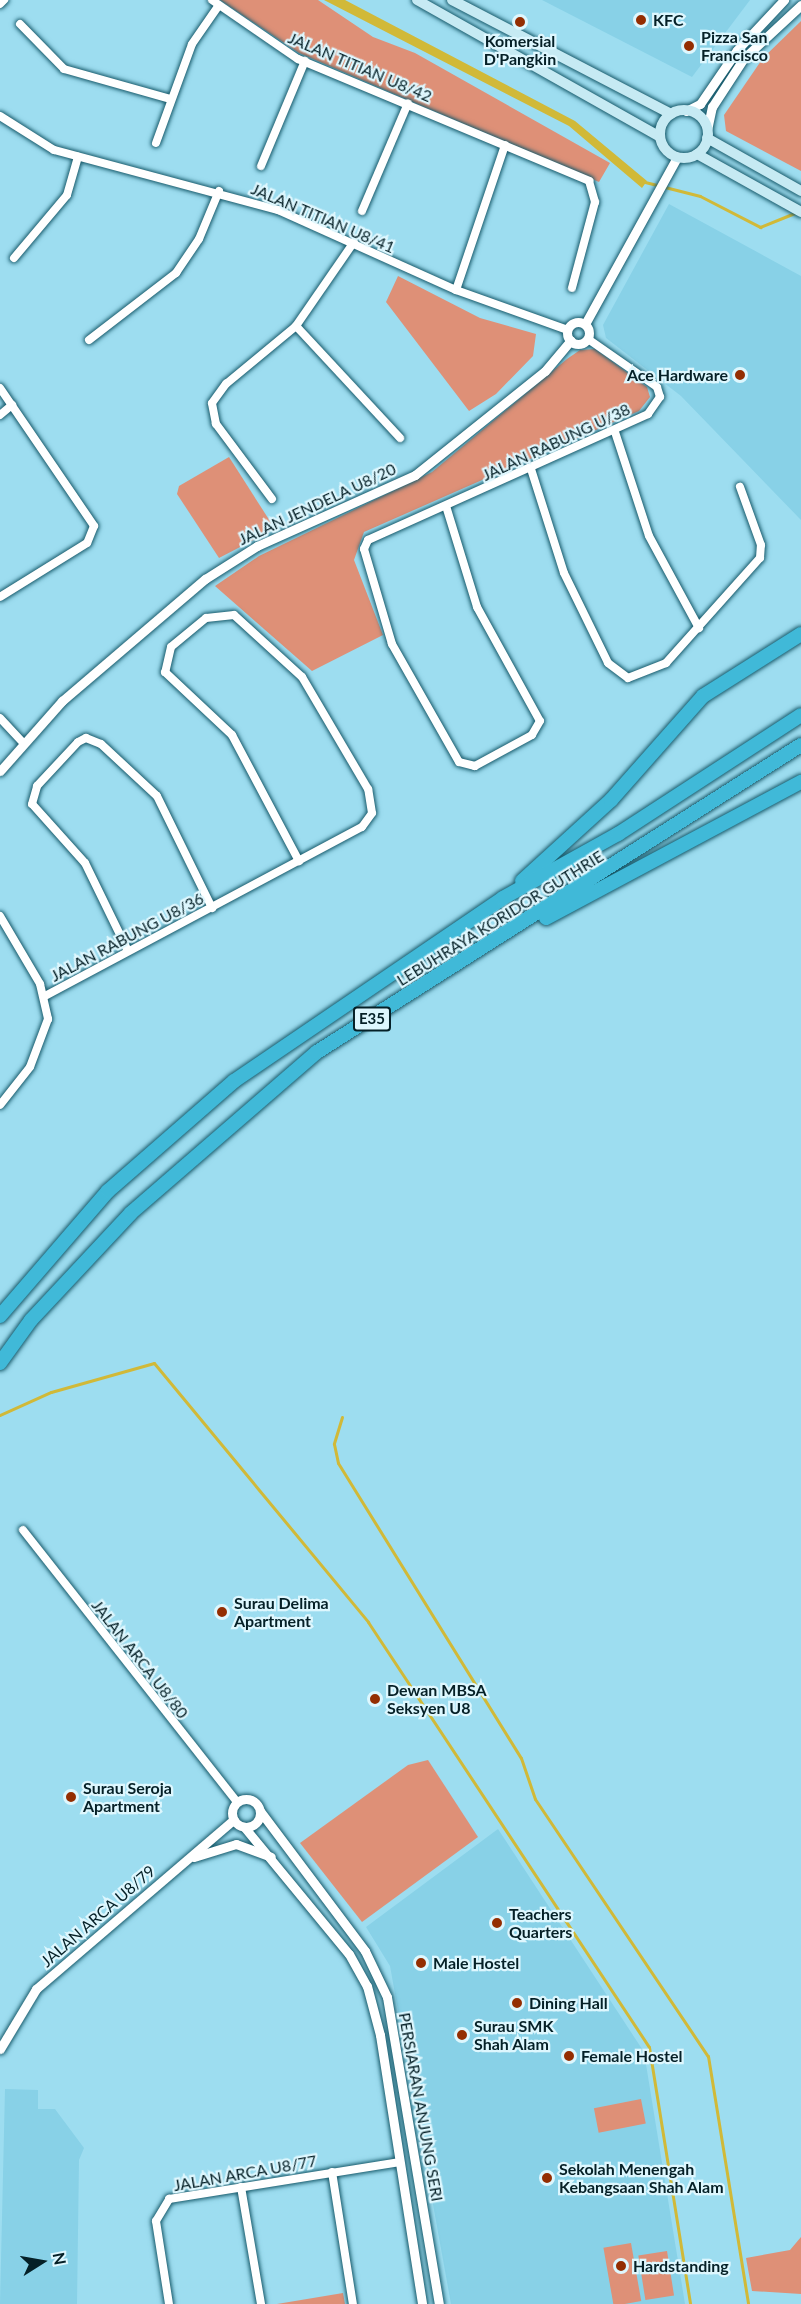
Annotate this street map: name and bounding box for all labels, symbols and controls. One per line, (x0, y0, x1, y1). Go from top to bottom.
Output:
place label: KFC (653, 10, 684, 30)
marker: KFC (634, 13, 648, 27)
marker: Komersial D'Pangkin (513, 15, 527, 29)
place label: Pizza San Francisco (701, 27, 768, 65)
street label: JALAN TITIAN U8/42 (285, 28, 435, 106)
place label: Komersial D'Pangkin (484, 31, 556, 69)
marker: Pizza San Francisco (682, 39, 696, 53)
street label: JALAN TITIAN U8/41 (248, 179, 398, 257)
place label: Ace Hardware (627, 365, 728, 385)
marker: Ace Hardware (733, 368, 747, 382)
street label: JALAN RABUNG U/38 (479, 399, 633, 485)
street label: JALAN JENDELA U8/20 (235, 459, 399, 549)
street label: LEBUHRAYA KORIDOR GUTHRIE (393, 846, 607, 990)
street label: JALAN RABUNG U8/36 (47, 888, 207, 986)
road number: E35 (352, 1007, 392, 1031)
place label: Surau Delima Apartment (234, 1593, 329, 1631)
street label: JALAN ARCA U8/80 (87, 1596, 193, 1722)
marker: Surau Delima Apartment (215, 1605, 229, 1619)
place label: Dewan MBSA Seksyen U8 (387, 1680, 487, 1718)
marker: Dewan MBSA Seksyen U8 (368, 1692, 382, 1706)
place label: Surau Seroja Apartment (83, 1778, 172, 1816)
marker: Surau Seroja Apartment (64, 1790, 78, 1804)
street label: JALAN ARCA U8/79 (37, 1861, 159, 1971)
place label: Teachers Quarters (509, 1904, 572, 1942)
marker: Teachers Quarters (490, 1916, 504, 1930)
place label: Male Hostel (433, 1953, 519, 1973)
marker: Male Hostel (414, 1956, 428, 1970)
place label: Dining Hall (529, 1993, 608, 2013)
marker: Dining Hall (510, 1996, 524, 2010)
street label: PERSIARAN ANJUNG SERI (395, 2011, 447, 2203)
place label: Surau SMK Shah Alam (474, 2016, 553, 2054)
marker: Surau SMK Shah Alam (455, 2028, 469, 2042)
place label: Female Hostel (581, 2046, 683, 2066)
marker: Female Hostel (562, 2049, 576, 2063)
street label: JALAN ARCA U8/77 (171, 2151, 319, 2195)
place label: Sekolah Menengah Kebangsaan Shah Alam (559, 2159, 724, 2197)
marker: Sekolah Menengah Kebangsaan Shah Alam (540, 2171, 554, 2185)
north arrow (12, 2232, 72, 2292)
text: N (50, 2251, 71, 2266)
place label: Hardstanding (633, 2256, 729, 2276)
marker: Hardstanding (614, 2259, 628, 2273)

